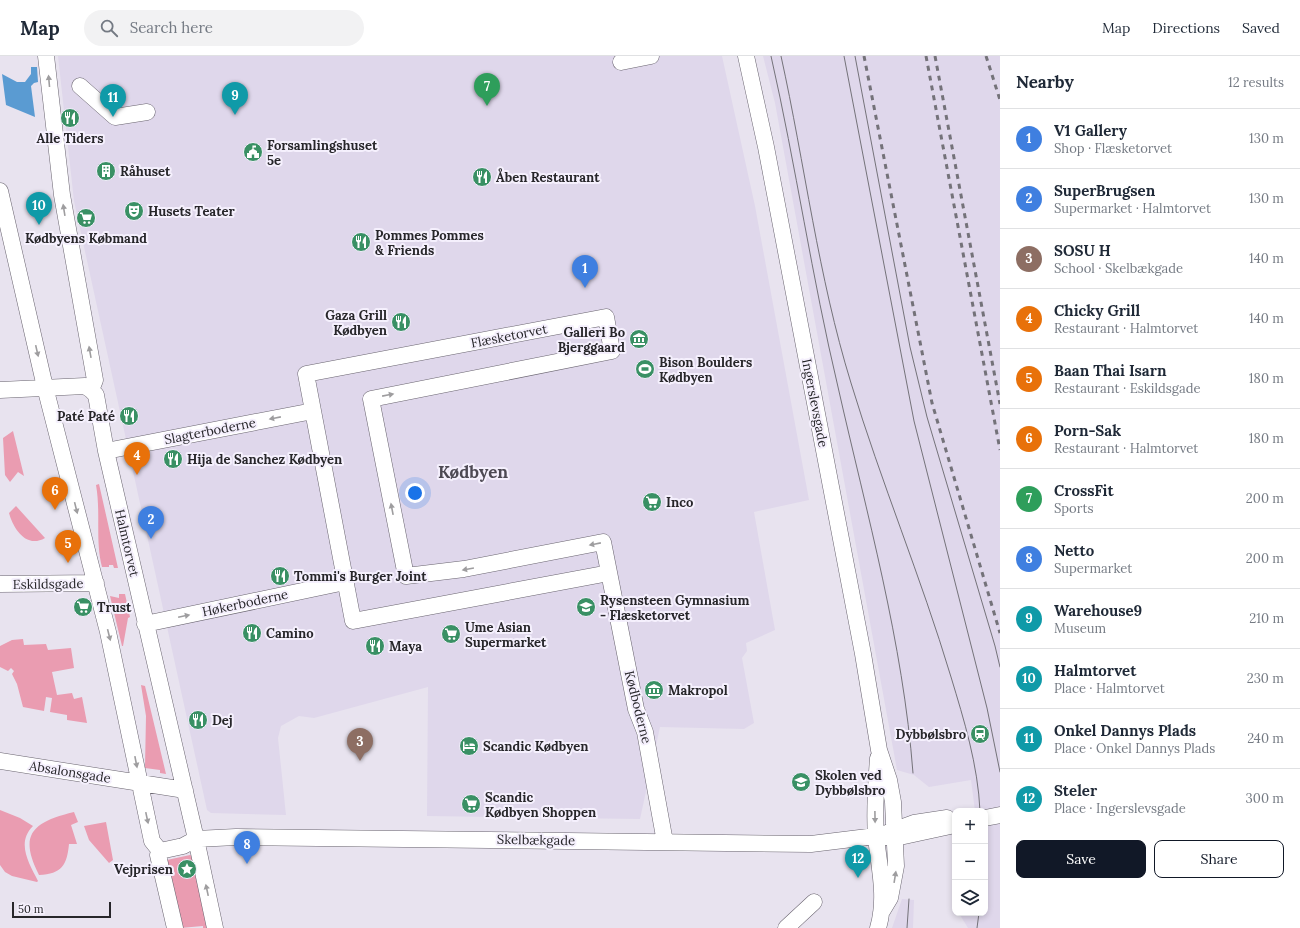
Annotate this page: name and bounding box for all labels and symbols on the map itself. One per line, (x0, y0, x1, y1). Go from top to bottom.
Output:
pin: 7 (474, 73, 500, 106)
one-way arrow (45, 75, 52, 87)
pin: 9 (222, 82, 248, 115)
pin: 11 (100, 84, 126, 117)
restaurant icon: Alle Tiders (59, 107, 81, 129)
place label: Alle Tiders (36, 130, 104, 147)
place label: Forsamlingshuset 5e (267, 137, 378, 169)
public building icon: Forsamlingshuset 5e (242, 141, 264, 163)
building icon: Råhuset (95, 160, 117, 182)
place label: Råhuset (120, 163, 171, 180)
restaurant icon: Åben Restaurant (471, 166, 493, 188)
place label: Åben Restaurant (496, 168, 600, 186)
pin: 10 (26, 192, 52, 225)
theatre icon: Husets Teater (123, 200, 145, 222)
place label: Husets Teater (148, 203, 235, 220)
one-way arrow (61, 204, 67, 216)
supermarket icon: Kødbyens Købmand (75, 207, 97, 229)
place label: Pommes Pommes & Friends (375, 227, 484, 259)
place label: Kødbyens Købmand (25, 230, 147, 247)
restaurant icon: Pommes Pommes & Friends (350, 231, 372, 253)
pin: 1 (572, 255, 598, 288)
place label: Gaza Grill Kødbyen (325, 307, 388, 339)
restaurant icon: Gaza Grill Kødbyen (390, 311, 412, 333)
street label: Flæsketorvet (469, 320, 549, 352)
place label: Galleri Bo Bjerggaard (558, 324, 625, 356)
museum icon: Galleri Bo Bjerggaard (628, 328, 650, 350)
one-way arrow (34, 345, 40, 357)
one-way arrow (87, 346, 93, 358)
place label: Bison Boulders Kødbyen (659, 354, 752, 386)
street label: Ingerslevsgade (798, 357, 832, 449)
sports icon: Bison Boulders Kødbyen (634, 358, 656, 380)
one-way arrow (382, 392, 394, 398)
restaurant icon: Paté Paté (118, 405, 140, 427)
place label: Paté Paté (57, 408, 115, 425)
street label: Slagterboderne (163, 414, 257, 448)
one-way arrow (269, 416, 281, 422)
pin: 4 (124, 442, 150, 475)
restaurant icon: Hija de Sanchez Kødbyen (162, 448, 184, 470)
place label: Hija de Sanchez Kødbyen (187, 451, 343, 468)
district label: Kødbyen (438, 461, 508, 483)
pin: 6 (42, 477, 68, 510)
your location (405, 483, 425, 503)
supermarket icon: Inco (641, 491, 663, 513)
place label: Inco (666, 494, 693, 511)
one-way arrow (74, 502, 80, 514)
one-way arrow (389, 503, 395, 516)
pin: 2 (138, 506, 164, 539)
street label: Halmtorvet (111, 508, 143, 578)
pin: 5 (55, 530, 81, 563)
one-way arrow (589, 541, 602, 547)
restaurant icon: Tommi's Burger Joint (269, 565, 291, 587)
one-way arrow (462, 566, 474, 572)
place label: Tommi's Burger Joint (294, 568, 427, 585)
street label: Eskildsgade (12, 575, 84, 593)
street label: Høkerboderne (200, 586, 290, 620)
place label: Rysensteen Gymnasium - Flæsketorvet (600, 592, 749, 624)
supermarket icon: Trust (72, 596, 94, 618)
school or university icon: Rysensteen Gymnasium - Flæsketorvet (575, 596, 597, 618)
place label: Trust (97, 599, 132, 616)
one-way arrow (177, 612, 190, 618)
place label: Ume Asian Supermarket (465, 619, 547, 651)
restaurant icon: Camino (241, 622, 263, 644)
supermarket icon: Ume Asian Supermarket (440, 623, 462, 645)
place label: Camino (266, 625, 314, 642)
one-way arrow (106, 629, 112, 641)
restaurant icon: Maya (364, 635, 386, 657)
place label: Maya (389, 638, 422, 655)
street label: Kødboderne (621, 669, 655, 745)
museum icon: Makropol (643, 679, 665, 701)
place label: Makropol (668, 682, 728, 699)
restaurant icon: Dej (187, 709, 209, 731)
place label: Dej (212, 712, 233, 729)
station icon: Dybbølsbro (969, 723, 991, 745)
place label: Dybbølsbro (896, 726, 966, 743)
pin: 3 (347, 728, 373, 761)
hotel icon: Scandic Kødbyen (458, 735, 480, 757)
place label: Scandic Kødbyen (483, 738, 589, 755)
one-way arrow (133, 756, 139, 768)
street label: Absalonsgade (27, 757, 112, 787)
place label: Skolen ved Dybbølsbro (815, 767, 885, 799)
school or university icon: Skolen ved Dybbølsbro (790, 771, 812, 793)
place label: Scandic Kødbyen Shoppen (485, 789, 597, 821)
supermarket icon: Scandic Kødbyen Shoppen (460, 793, 482, 815)
one-way arrow (872, 811, 879, 823)
one-way arrow (145, 812, 151, 824)
pin: 8 (234, 831, 260, 864)
street label: Skelbækgade (497, 831, 575, 849)
pin: 12 (845, 845, 871, 878)
place icon: Vejprisen (176, 858, 198, 880)
place label: Vejprisen (114, 861, 174, 878)
one-way arrow (892, 871, 898, 883)
one-way arrow (204, 884, 210, 896)
scale bar (12, 900, 111, 919)

